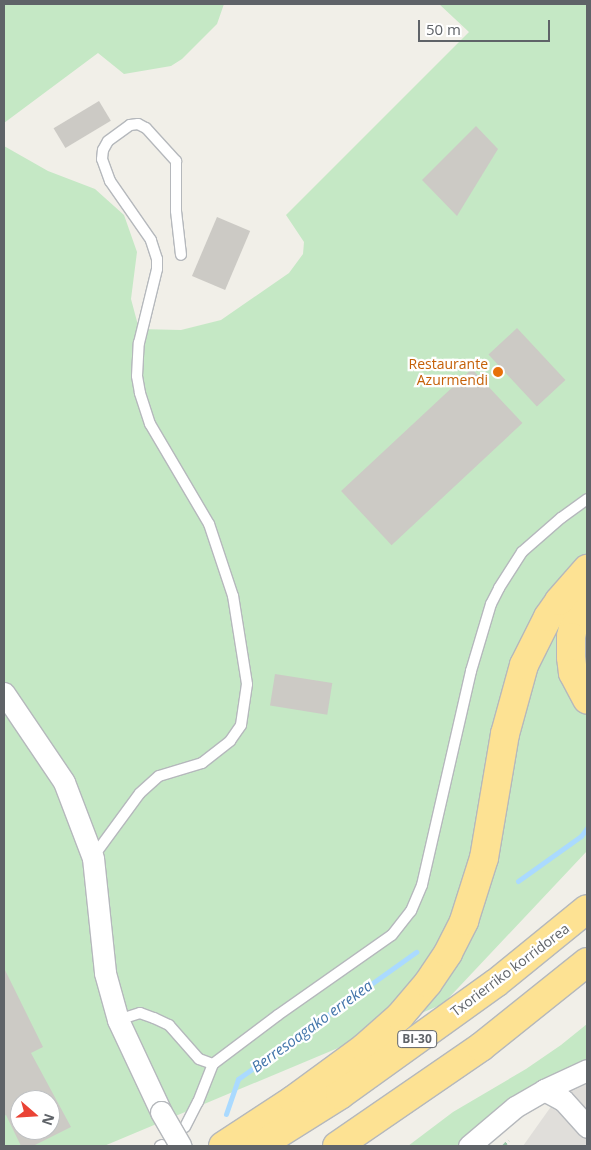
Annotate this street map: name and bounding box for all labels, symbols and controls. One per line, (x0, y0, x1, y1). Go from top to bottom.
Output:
scale bar (421, 10, 554, 42)
text: 50 m (426, 19, 461, 39)
place label: Restaurante Azurmendi (409, 356, 488, 388)
marker: Restaurante Azurmendi (492, 366, 504, 378)
street label: Txorierriko korridorea (447, 920, 573, 1020)
water label: Berresoagako errekea (248, 976, 376, 1076)
road number: BI-30 (397, 1030, 437, 1048)
north arrow (10, 1090, 60, 1140)
text: N (38, 1111, 60, 1128)

